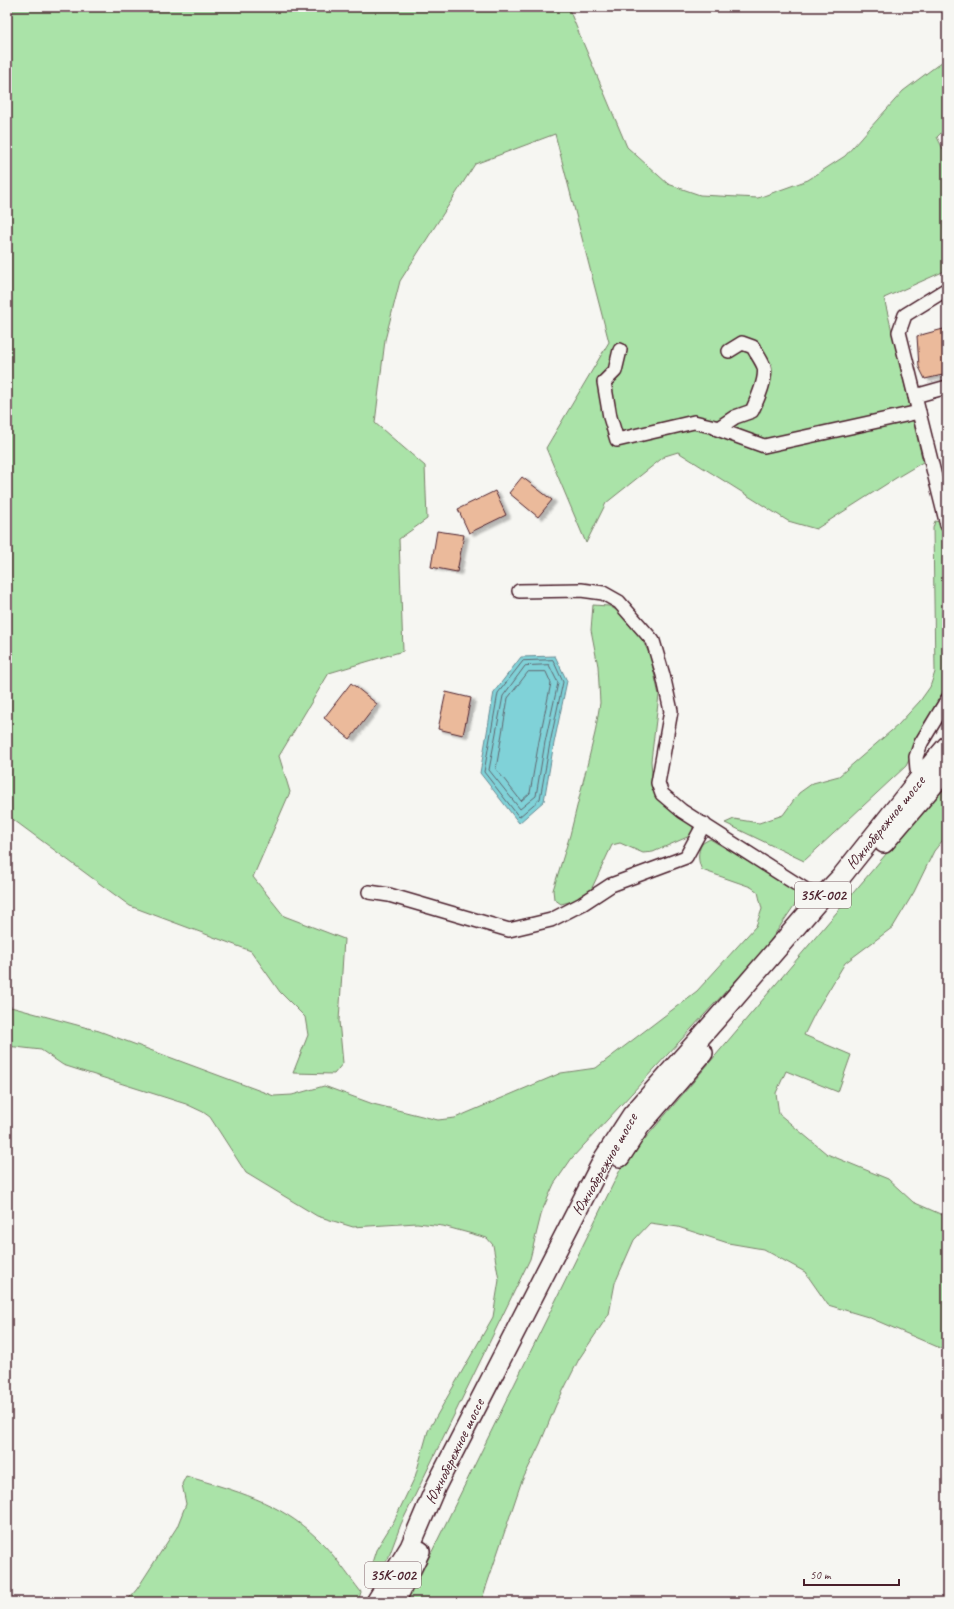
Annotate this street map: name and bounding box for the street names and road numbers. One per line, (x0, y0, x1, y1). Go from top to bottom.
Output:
street label: Южнобережное шоссе (842, 770, 931, 873)
road number: 35К-002 (795, 882, 851, 908)
street label: Южнобережное шоссе (568, 1108, 643, 1219)
street label: Южнобережное шоссе (421, 1394, 490, 1507)
road number: 35К-002 (365, 1562, 421, 1588)

